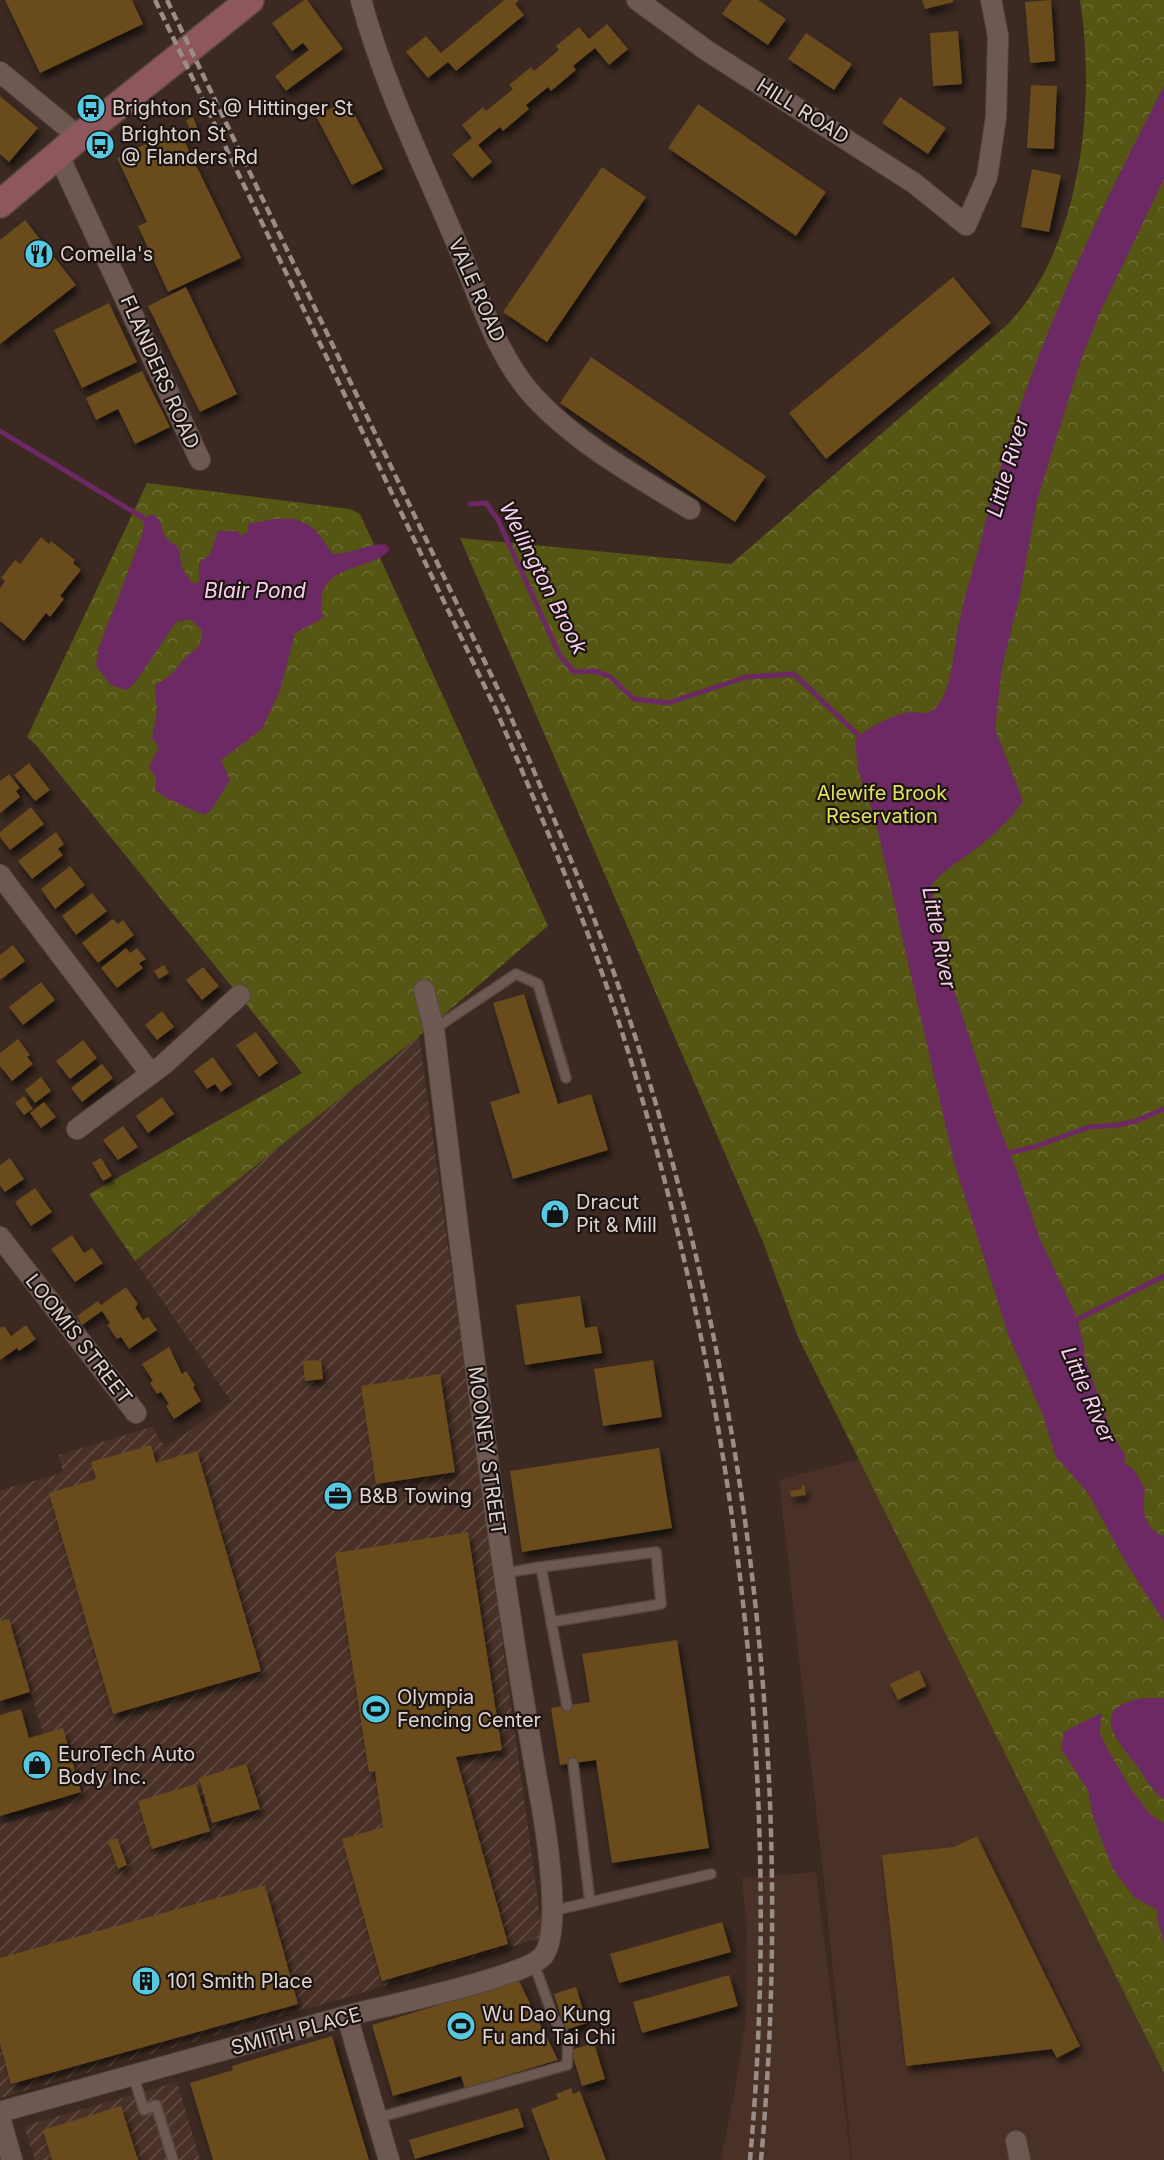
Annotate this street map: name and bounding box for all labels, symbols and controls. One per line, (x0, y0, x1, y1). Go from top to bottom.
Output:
street label: HILL ROAD (752, 73, 854, 149)
bus stop icon: Brighton St @ Hittinger St (75, 92, 107, 124)
place label: Brighton St @ Hittinger St (112, 96, 353, 120)
place label: Brighton St @ Flanders Rd (121, 122, 258, 169)
bus stop icon: Brighton St @ Flanders Rd (84, 129, 116, 161)
street label: VALE ROAD (443, 234, 511, 346)
restaurant icon: Comella's (23, 238, 55, 270)
place label: Comella's (60, 242, 153, 266)
street label: FLANDERS ROAD (115, 292, 205, 452)
water label: Little River (981, 413, 1034, 520)
water label: Wellington Brook (494, 497, 593, 659)
water label: Blair Pond (204, 578, 306, 603)
park label: Alewife Brook Reservation (817, 781, 947, 828)
water label: Little River (917, 885, 962, 992)
place label: Dracut Pit & Mill (576, 1190, 657, 1237)
shop icon: Dracut Pit & Mill (539, 1198, 571, 1230)
street label: LOOMIS STREET (21, 1269, 137, 1409)
water label: Little River (1056, 1343, 1121, 1448)
street label: MOONEY STREET (463, 1365, 511, 1537)
office icon: B&B Towing (322, 1480, 354, 1512)
place label: B&B Towing (359, 1484, 472, 1508)
place label: Olympia Fencing Center (397, 1685, 542, 1732)
sports icon: Olympia Fencing Center (360, 1693, 392, 1725)
place label: EuroTech Auto Body Inc. (58, 1742, 195, 1789)
shop icon: EuroTech Auto Body Inc. (21, 1749, 53, 1781)
building icon: 101 Smith Place (130, 1965, 162, 1997)
place label: 101 Smith Place (167, 1969, 313, 1993)
street label: SMITH PLACE (228, 2002, 364, 2060)
place label: Wu Dao Kung Fu and Tai Chi (482, 2002, 616, 2049)
sports icon: Wu Dao Kung Fu and Tai Chi (445, 2010, 477, 2042)

